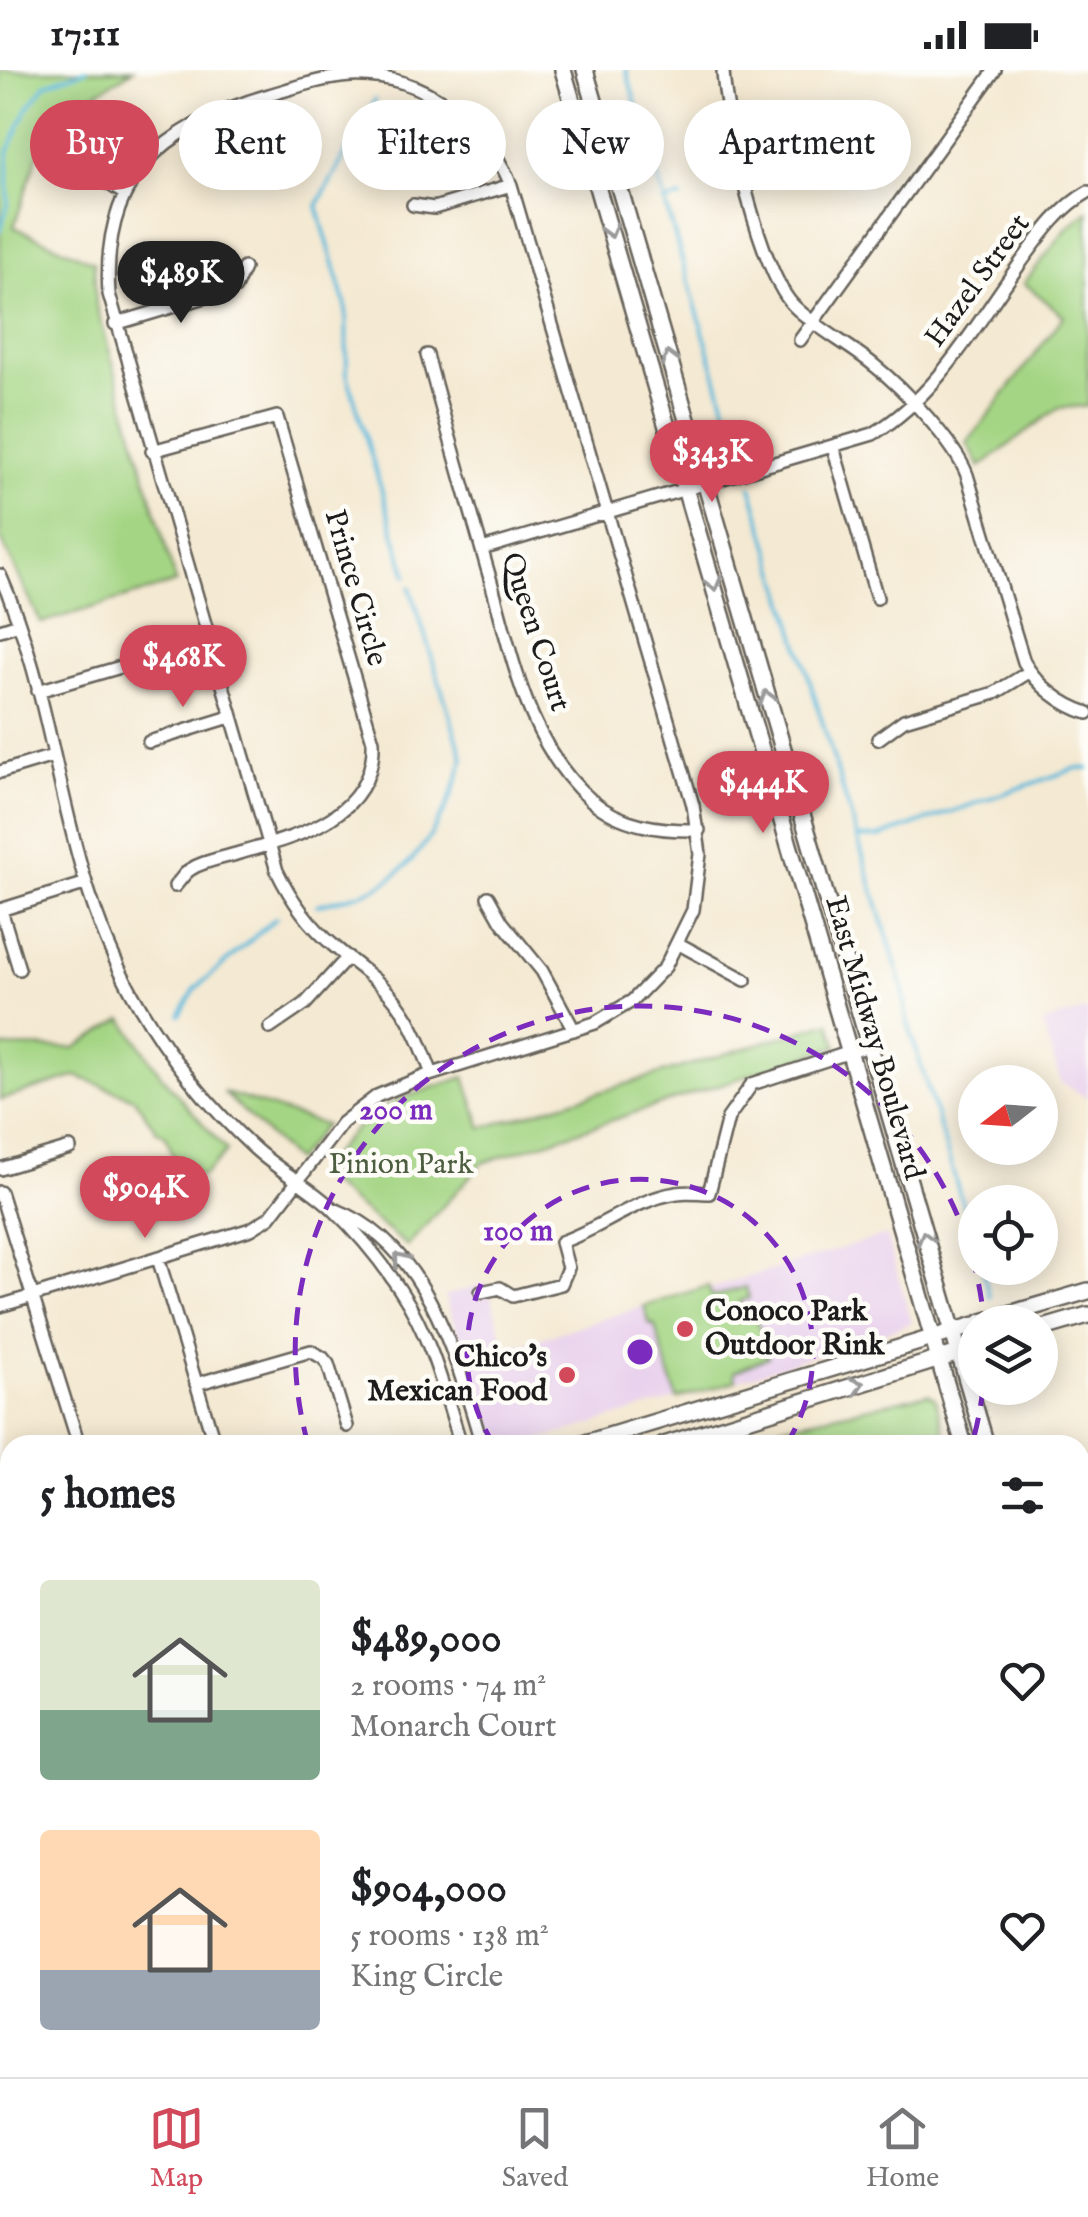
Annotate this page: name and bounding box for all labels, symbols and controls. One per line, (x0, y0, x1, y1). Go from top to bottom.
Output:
text: 17:11 (50, 11, 120, 59)
chip: Buy (30, 100, 159, 190)
chip: Rent (179, 100, 322, 190)
chip: Filters (342, 100, 506, 190)
chip: New (526, 100, 664, 190)
chip: Apartment (684, 100, 911, 190)
street label: Hazel Street (917, 207, 1039, 355)
one-way arrow (598, 222, 619, 239)
pin: $489K (111, 241, 251, 326)
text: $489K (139, 253, 223, 294)
one-way arrow (659, 350, 680, 367)
pin: $343K (642, 420, 782, 505)
text: $343K (672, 432, 752, 473)
street label: Prince Circle (315, 506, 395, 670)
street label: Queen Court (492, 548, 578, 716)
one-way arrow (702, 575, 723, 592)
pin: $468K (113, 625, 253, 710)
text: $468K (142, 637, 224, 678)
one-way arrow (758, 689, 779, 706)
pin: $444K (693, 751, 833, 836)
text: $444K (719, 763, 807, 804)
street label: East Midway Boulevard (815, 892, 933, 1185)
north arrow (958, 1065, 1058, 1165)
map controls (958, 1065, 1058, 1405)
text: 200 m (359, 1092, 433, 1130)
park label: Pinion Park (329, 1146, 474, 1184)
pin: $904K (75, 1156, 215, 1241)
text: $904K (102, 1168, 188, 1209)
button: locate (958, 1185, 1058, 1285)
text: 100 m (483, 1213, 553, 1251)
one-way arrow (916, 1230, 937, 1247)
one-way arrow (394, 1252, 411, 1270)
place label: Conoco Park Outdoor Rink (705, 1293, 885, 1365)
button: layers (958, 1305, 1058, 1405)
marker: Conoco Park Outdoor Rink (674, 1318, 696, 1340)
centre of rings (622, 1334, 658, 1370)
place label: Chico's Mexican Food (367, 1339, 548, 1411)
marker: Chico's Mexican Food (556, 1364, 578, 1386)
one-way arrow (848, 1376, 865, 1397)
icon: filters (995, 1468, 1050, 1523)
text: 5 homes (40, 1469, 176, 1522)
text: $489,000 (350, 1613, 502, 1666)
icon: home (120, 1620, 240, 1740)
icon: heart (995, 1653, 1050, 1708)
text: 2 rooms · 74 m² (350, 1666, 546, 1707)
text: Monarch Court (350, 1707, 557, 1748)
text: $904,000 (350, 1863, 507, 1916)
icon: home (120, 1870, 240, 1990)
icon: heart (995, 1903, 1050, 1958)
text: 5 rooms · 138 m² (350, 1916, 549, 1957)
text: King Circle (350, 1957, 503, 1998)
tab: Map (149, 2101, 204, 2196)
tab: Saved (502, 2101, 568, 2196)
tab: Home (866, 2101, 939, 2196)

